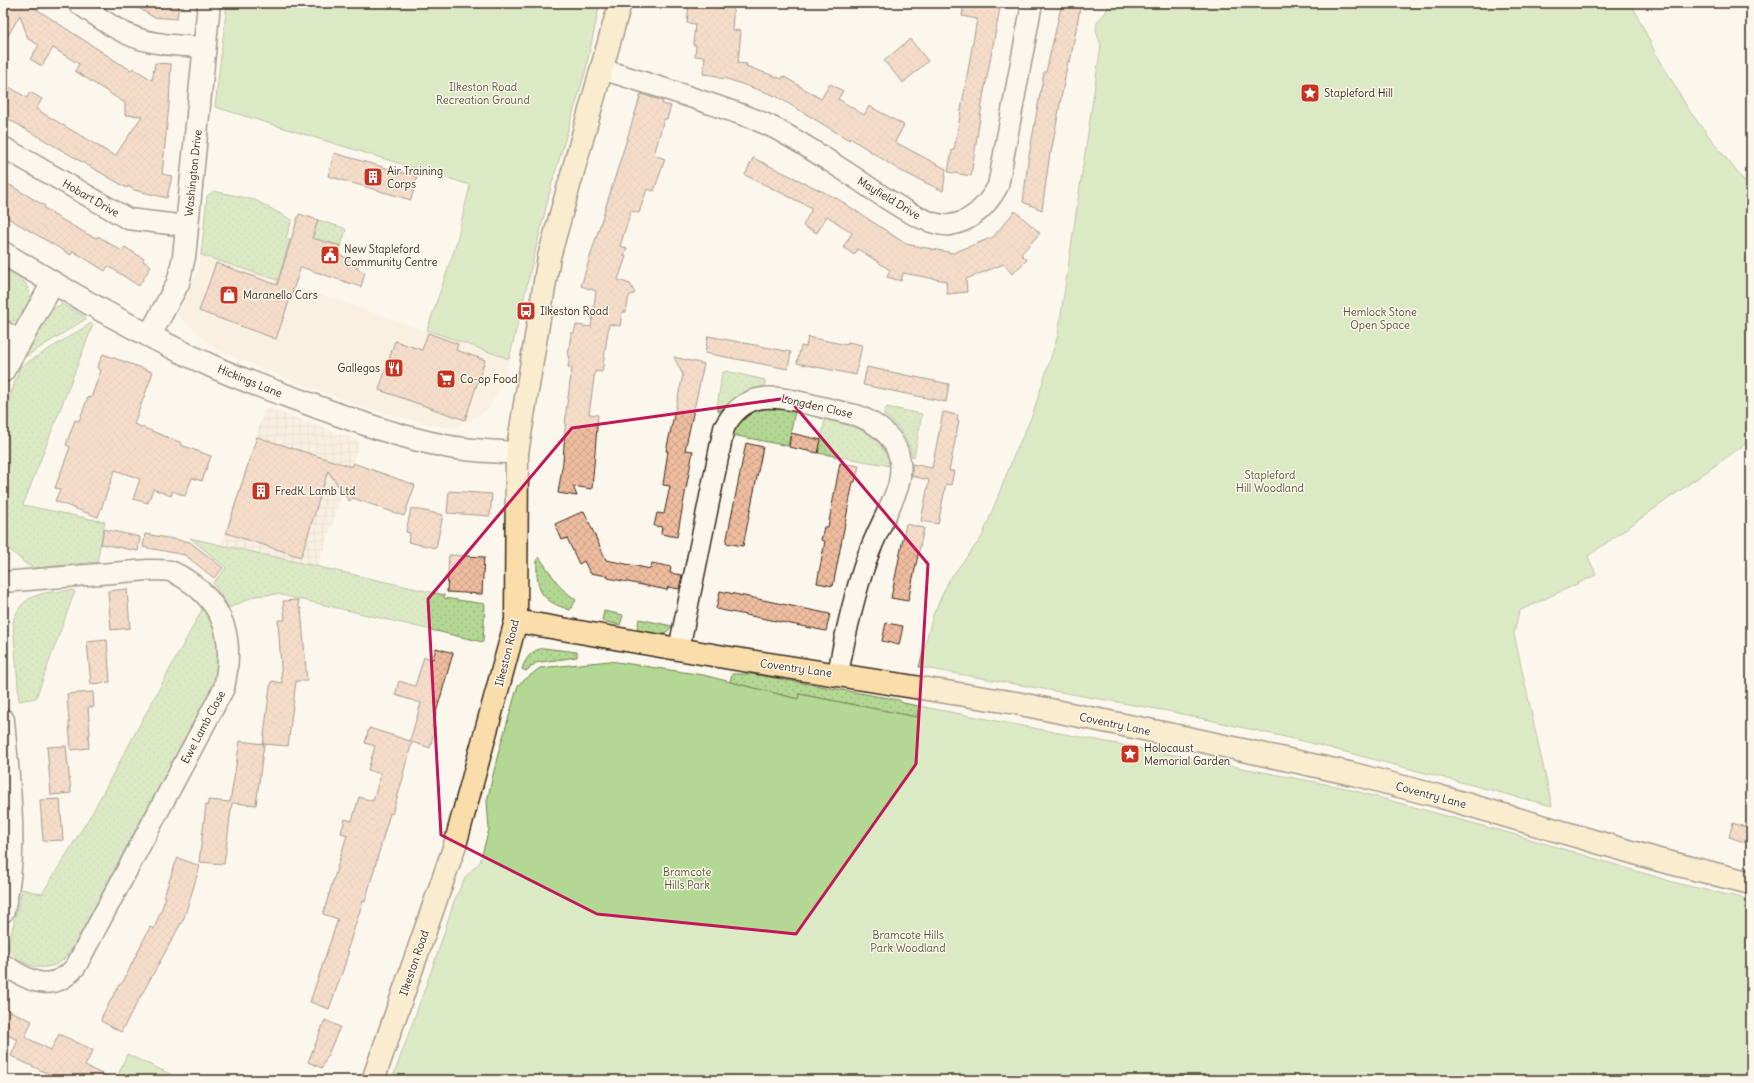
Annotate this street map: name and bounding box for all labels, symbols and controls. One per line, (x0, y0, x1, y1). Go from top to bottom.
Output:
park label: Ilkeston Road Recreation Ground (436, 80, 530, 107)
place icon: Stapleford Hill (1299, 82, 1321, 104)
place label: Stapleford Hill (1324, 86, 1393, 100)
street label: Washington Drive (181, 129, 205, 217)
place label: Air Training Corps (387, 164, 443, 191)
building icon: Air Training Corps (362, 166, 384, 188)
street label: Mayfield Drive (855, 174, 923, 222)
street label: Hobart Drive (60, 176, 122, 220)
place label: New Stapleford Community Centre (344, 242, 437, 269)
public building icon: New Stapleford Community Centre (319, 244, 341, 266)
shop icon: Maranello Cars (218, 284, 240, 306)
place label: Maranello Cars (243, 288, 318, 302)
bus stop icon: Ilkeston Road (515, 300, 537, 322)
place label: Ilkeston Road (540, 304, 609, 318)
park label: Hemlock Stone Open Space (1343, 305, 1417, 332)
restaurant icon: Gallegos (383, 357, 405, 379)
place label: Gallegos (338, 361, 380, 375)
street label: Hickings Lane (216, 362, 285, 400)
supermarket icon: Co-op Food (435, 368, 457, 390)
place label: Co-op Food (460, 372, 518, 386)
street label: Longden Close (780, 391, 854, 421)
park label: Stapleford Hill Woodland (1236, 468, 1304, 495)
building icon: FredK. Lamb Ltd (250, 480, 272, 502)
place label: FredK. Lamb Ltd (275, 484, 356, 498)
street label: Ilkeston Road (492, 618, 522, 688)
street label: Coventry Lane (759, 656, 833, 680)
street label: Ewe Lamb Close (178, 688, 228, 766)
street label: Coventry Lane (1078, 710, 1152, 738)
place label: Holocaust Memorial Garden (1144, 741, 1230, 768)
place icon: Holocaust Memorial Garden (1119, 743, 1141, 765)
street label: Coventry Lane (1394, 779, 1468, 811)
park label: Bramcote Hills Park (663, 865, 711, 892)
street label: Ilkeston Road (396, 928, 432, 998)
park label: Bramcote Hills Park Woodland (870, 928, 946, 955)

